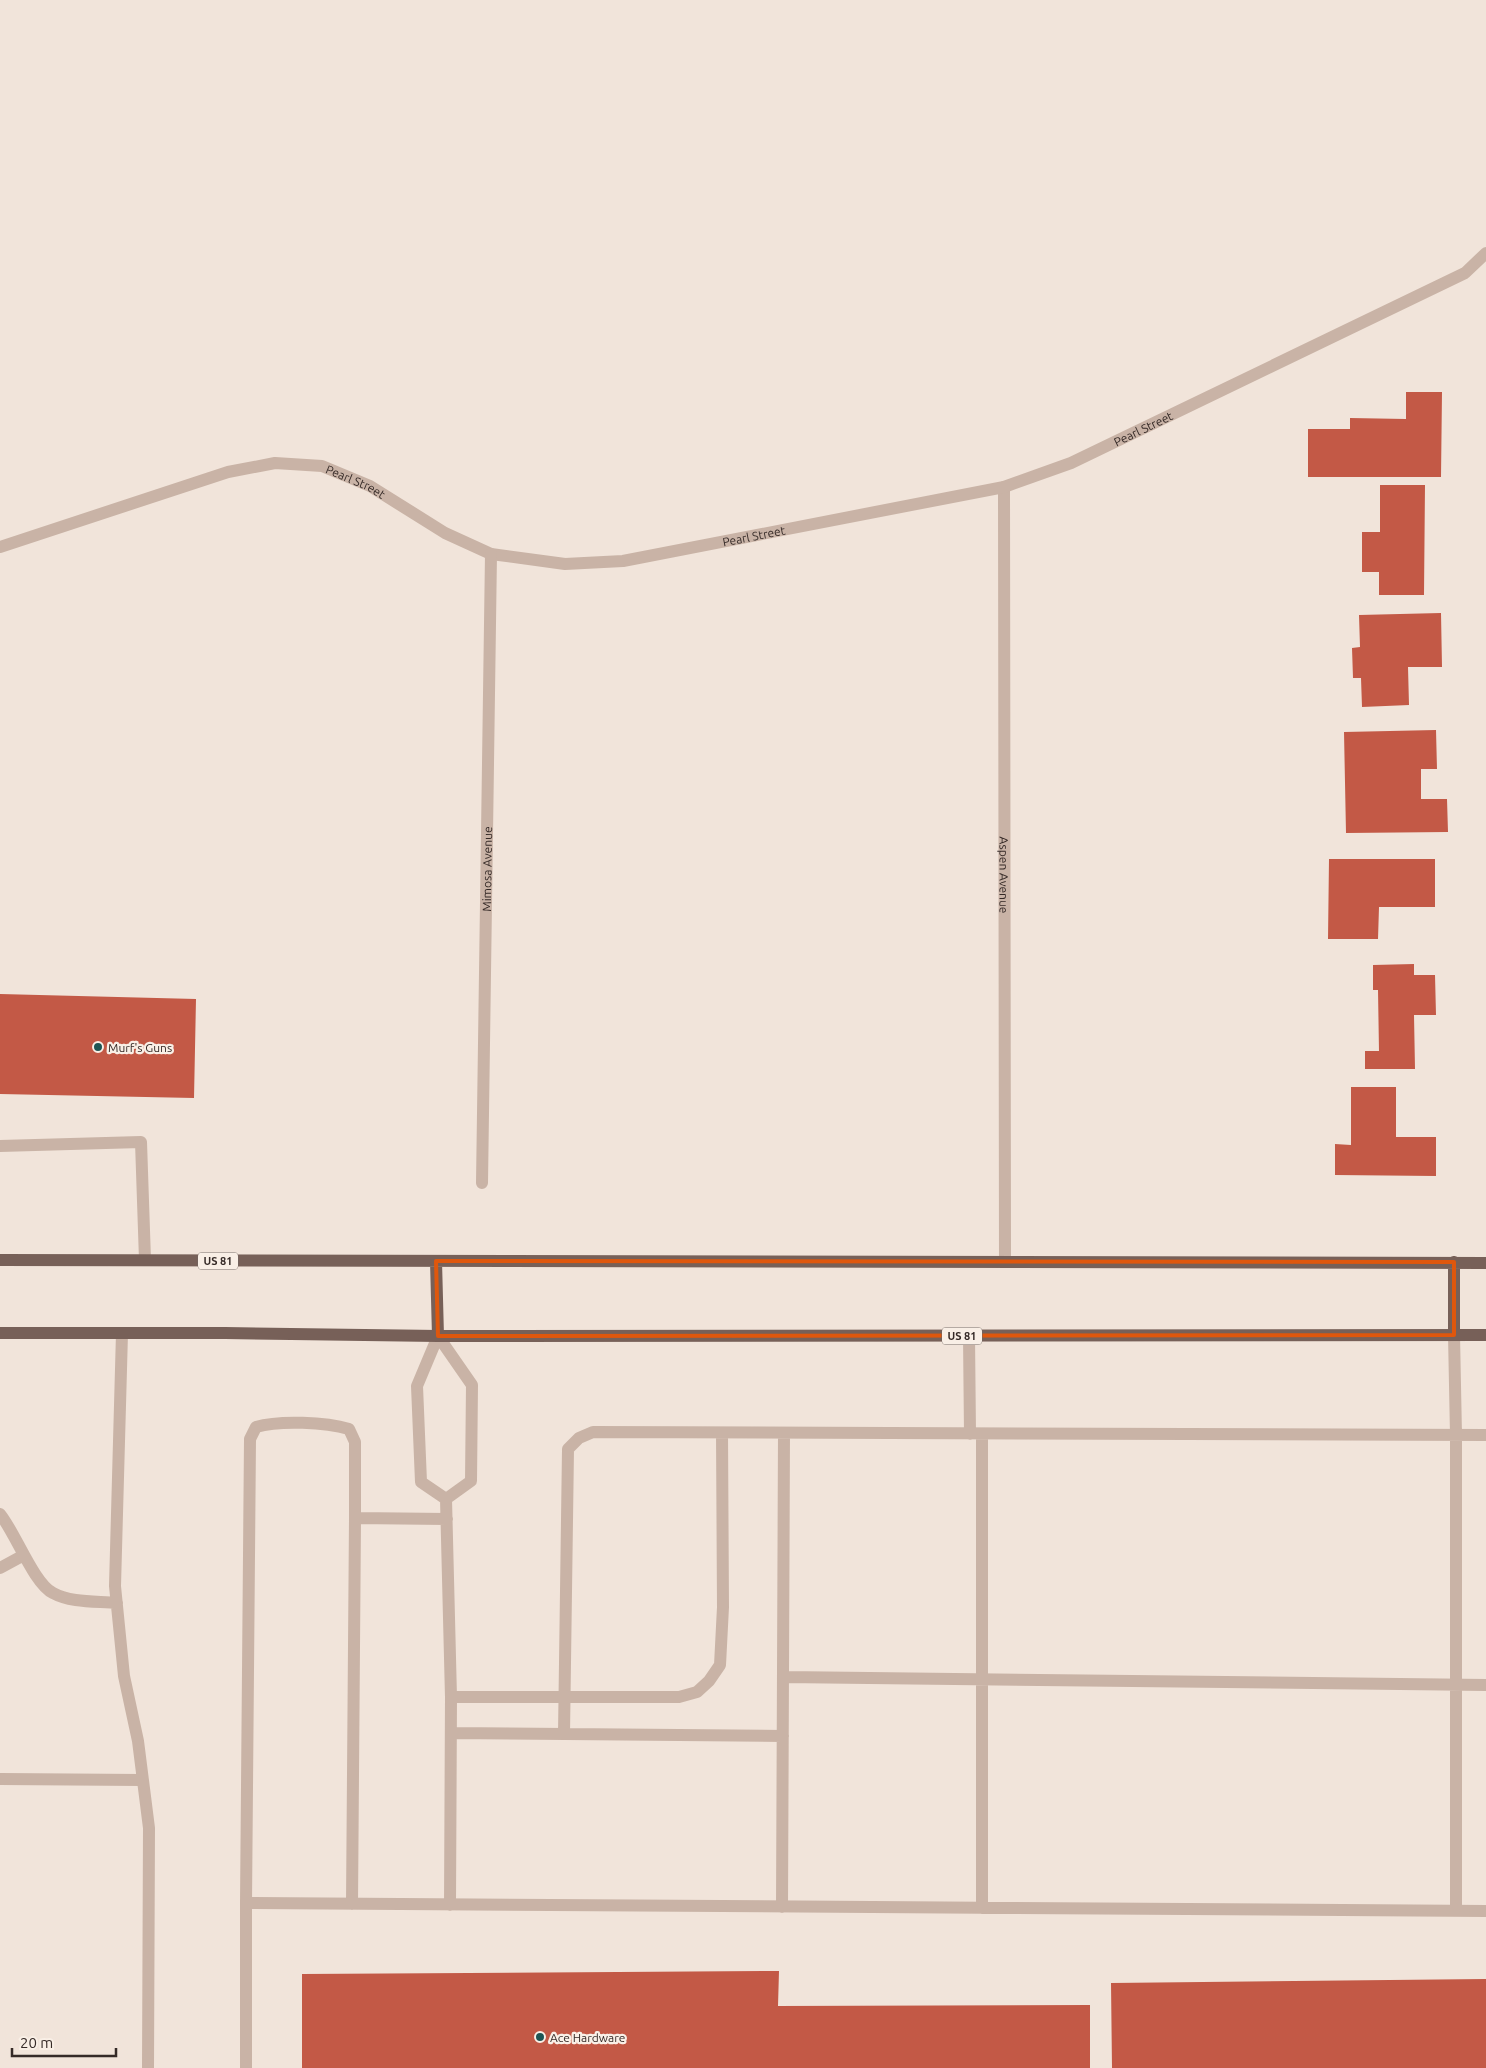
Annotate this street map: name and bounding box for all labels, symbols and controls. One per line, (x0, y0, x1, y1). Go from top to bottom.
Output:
street label: Pearl Street (1111, 408, 1175, 448)
street label: Pearl Street (324, 462, 388, 501)
street label: Pearl Street (721, 523, 787, 548)
street label: Mimosa Avenue (479, 826, 494, 912)
street label: Aspen Avenue (998, 837, 1011, 913)
marker: Murf's Guns (92, 1041, 104, 1053)
place label: Murf's Guns (108, 1041, 172, 1054)
road number: US 81 (198, 1252, 238, 1270)
road number: US 81 (942, 1328, 982, 1344)
scale bar (12, 2026, 116, 2058)
marker: Ace Hardware (534, 2031, 546, 2043)
place label: Ace Hardware (550, 2031, 625, 2044)
text: 20 m (20, 2034, 53, 2051)

